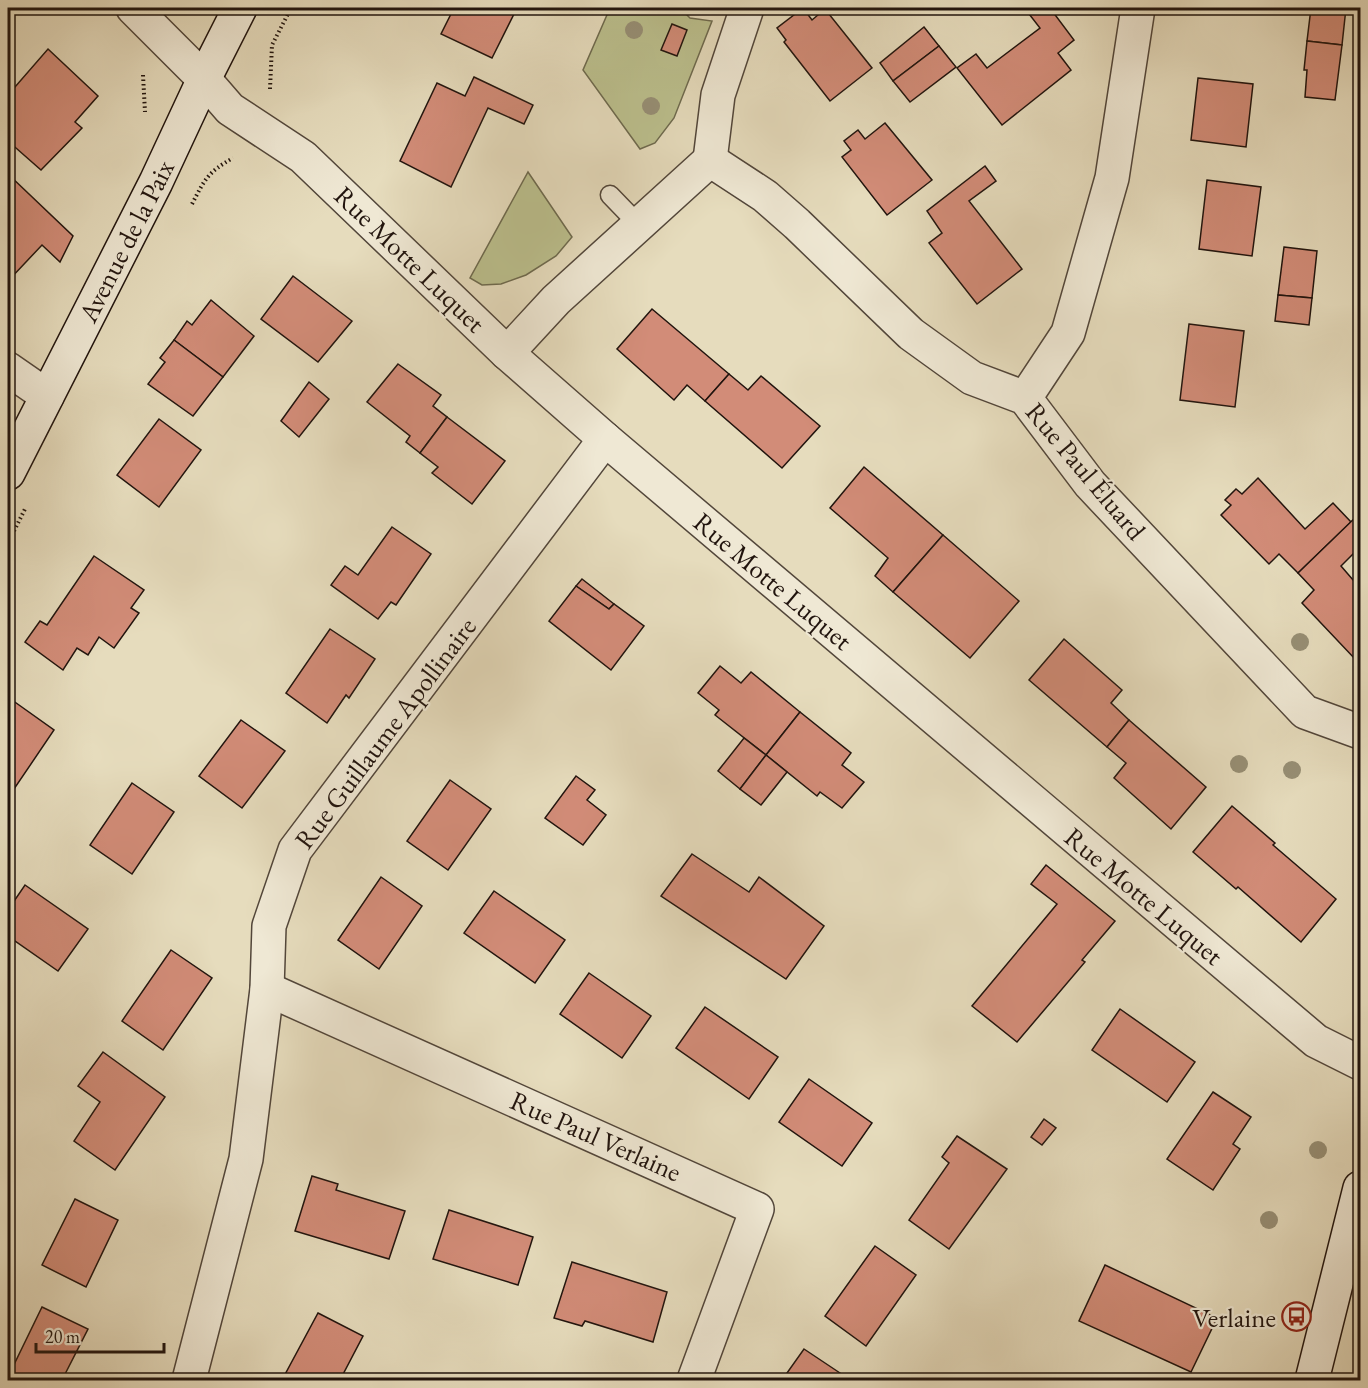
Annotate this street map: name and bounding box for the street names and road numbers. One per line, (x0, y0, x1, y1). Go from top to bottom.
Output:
street label: Avenue de la Paix (70, 154, 182, 329)
street label: Rue Motte Luquet (327, 178, 493, 340)
street label: Rue Paul Éluard (1018, 395, 1154, 547)
street label: Rue Motte Luquet (686, 504, 860, 658)
street label: Rue Guillaume Apollinaire (286, 610, 484, 856)
street label: Rue Motte Luquet (1057, 819, 1231, 973)
street label: Rue Paul Verlaine (505, 1083, 687, 1189)

